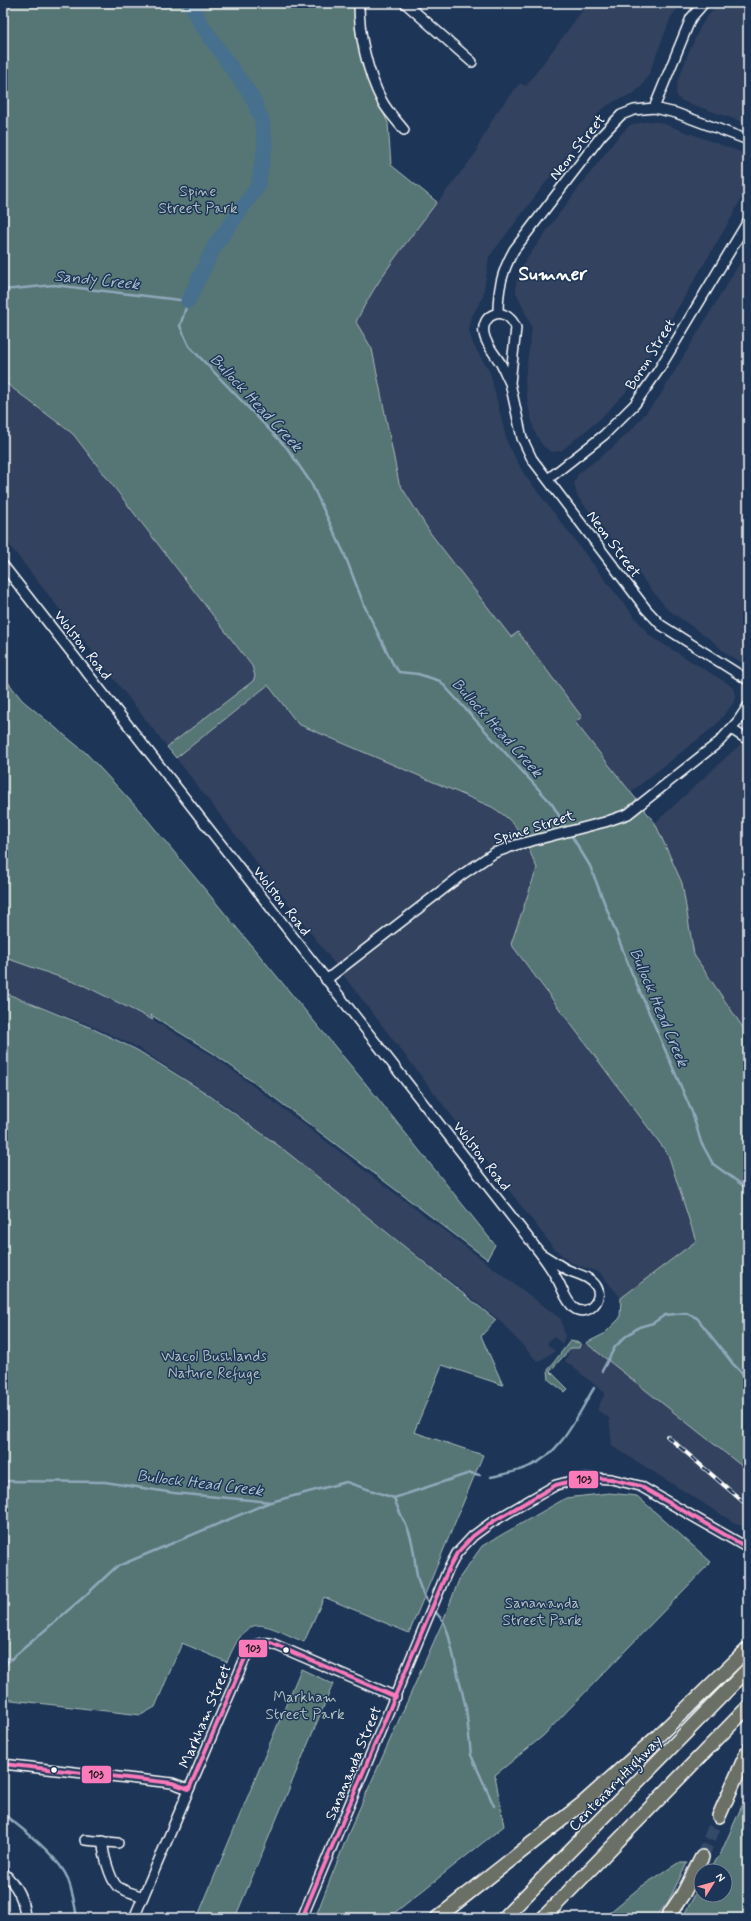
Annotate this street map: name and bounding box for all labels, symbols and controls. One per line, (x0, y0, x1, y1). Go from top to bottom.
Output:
street label: Neon Street (545, 111, 611, 185)
park label: Spine Street Park (158, 182, 238, 219)
district label: Sumner (519, 262, 587, 287)
water label: Sandy Creek (53, 266, 141, 295)
street label: Boron Street (621, 315, 681, 394)
water label: Bullock Head Creek (205, 349, 307, 457)
street label: Neon Street (581, 507, 645, 582)
street label: Wolston Road (49, 607, 116, 685)
water label: Bullock Head Creek (447, 674, 548, 783)
street label: Spine Street (491, 806, 577, 850)
street label: Wolston Road (248, 863, 315, 941)
water label: Bullock Head Creek (624, 945, 693, 1071)
street label: Wolston Road (448, 1118, 515, 1196)
park label: Wacol Bushlands Nature Refuge (161, 1347, 267, 1384)
water label: Bullock Head Creek (136, 1465, 265, 1502)
line badge: 103 (568, 1470, 599, 1489)
text: 103 (576, 1473, 592, 1487)
park label: Sanananda Street Park (502, 1594, 582, 1631)
line badge: 103 (238, 1639, 268, 1658)
text: 103 (245, 1642, 261, 1656)
unlabelled marker (281, 1645, 291, 1655)
street label: Markham Street (175, 1661, 237, 1772)
park label: Markham Street Park (265, 1688, 345, 1725)
street label: Sanananda Street (321, 1703, 387, 1823)
street label: Centenary Highway (565, 1731, 668, 1837)
unlabelled marker (49, 1765, 59, 1775)
line badge: 103 (81, 1765, 112, 1784)
text: 103 (88, 1768, 104, 1782)
north arrow (693, 1863, 733, 1903)
text: N (712, 1870, 728, 1885)

